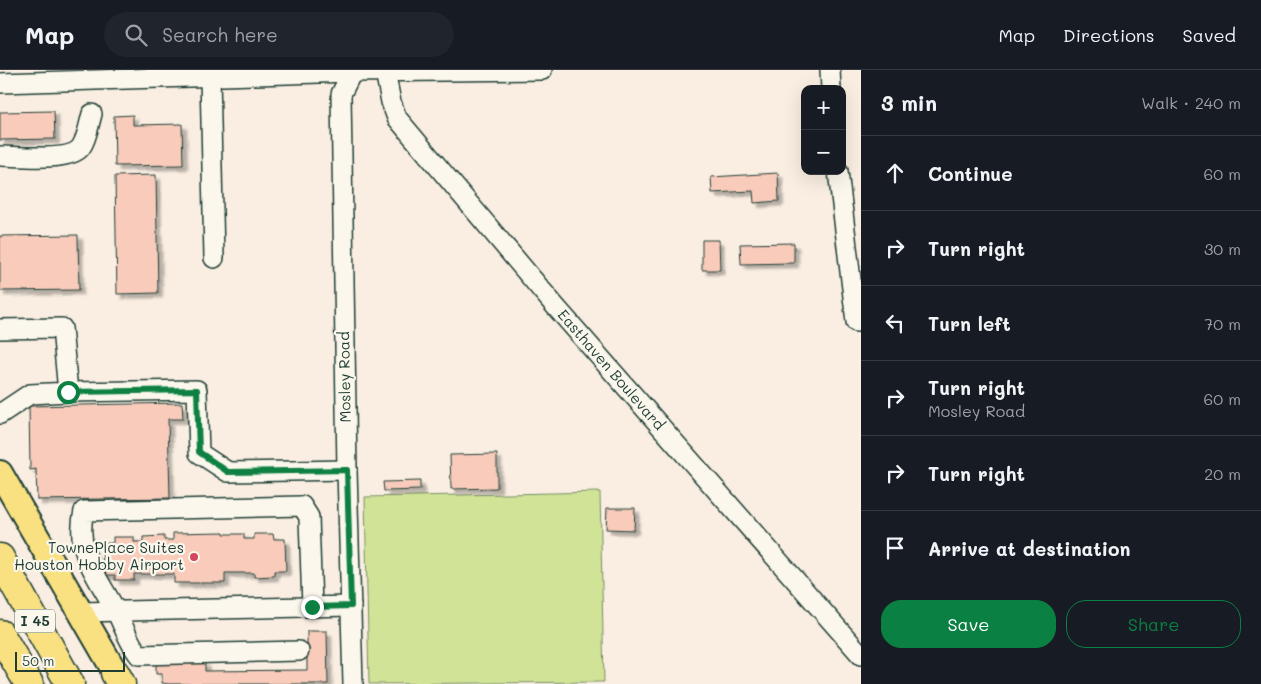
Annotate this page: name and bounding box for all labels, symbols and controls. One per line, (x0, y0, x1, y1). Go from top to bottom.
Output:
search box (104, 12, 454, 57)
text: Map (25, 19, 74, 50)
icon: search (122, 21, 150, 49)
text: Search here (162, 22, 278, 47)
text: Map (998, 23, 1035, 47)
text: Directions (1063, 23, 1155, 47)
text: Saved (1183, 23, 1236, 47)
map controls (801, 85, 846, 175)
button: + (801, 85, 846, 130)
text: 3 min (881, 89, 937, 116)
text: Walk · 240 m (1141, 92, 1241, 113)
button: − (801, 130, 846, 175)
icon: ahead (881, 159, 909, 187)
text: Continue (928, 161, 1013, 186)
text: 60 m (1204, 163, 1241, 184)
icon: right (881, 234, 909, 262)
text: Turn right (928, 236, 1025, 261)
text: 30 m (1204, 238, 1241, 259)
street label: Easthaven Boulevard (554, 305, 670, 434)
icon: left (881, 309, 909, 337)
text: Turn left (928, 311, 1011, 336)
text: 70 m (1204, 313, 1241, 334)
street label: Mosley Road (333, 331, 355, 423)
text: Turn right (928, 375, 1025, 400)
route start (57, 381, 80, 404)
icon: right (881, 384, 909, 412)
text: 60 m (1204, 388, 1241, 409)
text: Mosley Road (928, 400, 1025, 421)
icon: right (881, 459, 909, 487)
text: Turn right (928, 461, 1025, 486)
text: 20 m (1204, 463, 1241, 484)
icon: arrive (881, 534, 909, 562)
text: Arrive at destination (928, 536, 1131, 561)
place label: TownePlace Suites Houston Hobby Airport (14, 537, 184, 574)
marker: TownePlace Suites Houston Hobby Airport (188, 551, 200, 563)
route end (301, 596, 324, 619)
button: Save (881, 600, 1056, 648)
button: Share (1066, 600, 1241, 648)
road number: I 45 (15, 610, 55, 632)
scale bar (15, 649, 125, 672)
text: 50 m (22, 651, 54, 670)

